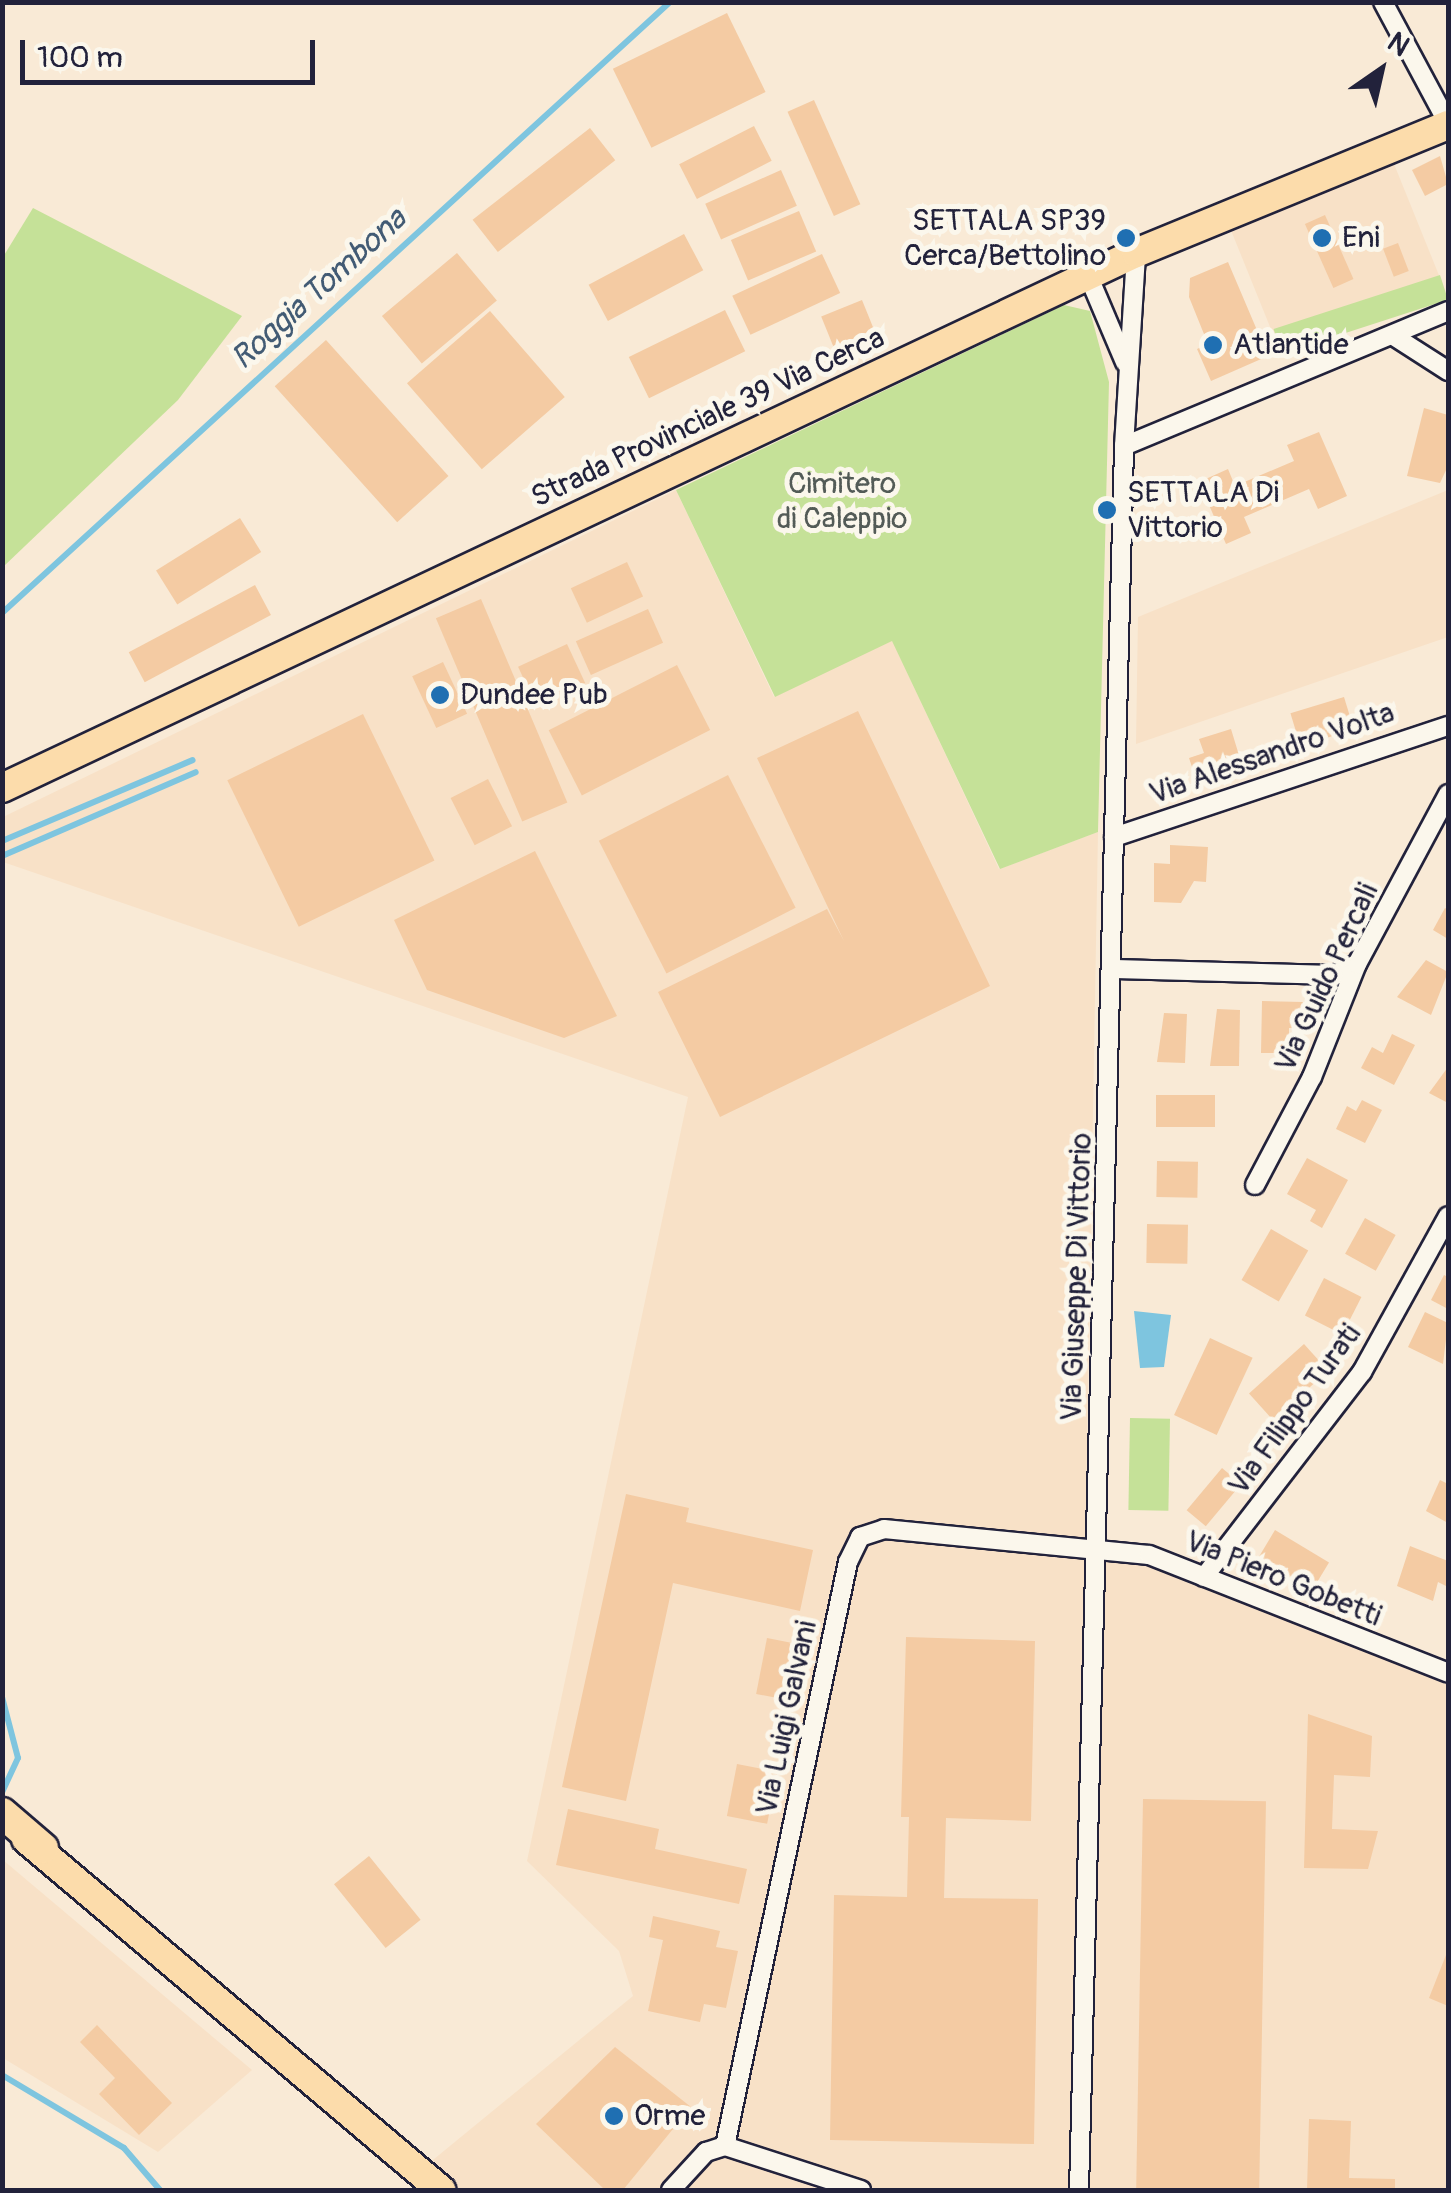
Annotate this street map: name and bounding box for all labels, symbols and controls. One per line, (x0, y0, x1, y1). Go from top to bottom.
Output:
scale bar (25, 20, 320, 82)
north arrow (1331, 20, 1431, 120)
text: N (1380, 25, 1416, 65)
text: 100 m (37, 39, 123, 76)
water label: Roggia Tombona (224, 200, 414, 378)
place label: SETTALA SP39 Cerca/Bettolino (904, 203, 1106, 274)
place label: Eni (1342, 220, 1380, 256)
marker: SETTALA SP39 Cerca/Bettolino (1115, 227, 1137, 249)
marker: Eni (1311, 227, 1333, 249)
street label: Strada Provinciale 39 Via Cerca (526, 320, 890, 516)
place label: Atlantide (1233, 327, 1349, 363)
marker: Atlantide (1202, 334, 1224, 356)
park label: Cimitero di Caleppio (777, 466, 907, 536)
place label: SETTALA Di Vittorio (1127, 475, 1279, 546)
marker: SETTALA Di Vittorio (1096, 499, 1118, 521)
place label: Dundee Pub (460, 677, 608, 713)
marker: Dundee Pub (429, 684, 451, 706)
street label: Via Alessandro Volta (1145, 695, 1399, 813)
street label: Via Guido Percali (1267, 878, 1387, 1078)
street label: Via Giuseppe Di Vittorio (1054, 1132, 1100, 1422)
street label: Via Filippo Turati (1221, 1317, 1369, 1503)
street label: Via Piero Gobetti (1180, 1523, 1386, 1635)
street label: Via Luigi Galvani (749, 1617, 825, 1819)
place label: Orme (634, 2098, 705, 2134)
marker: Orme (603, 2105, 625, 2127)

